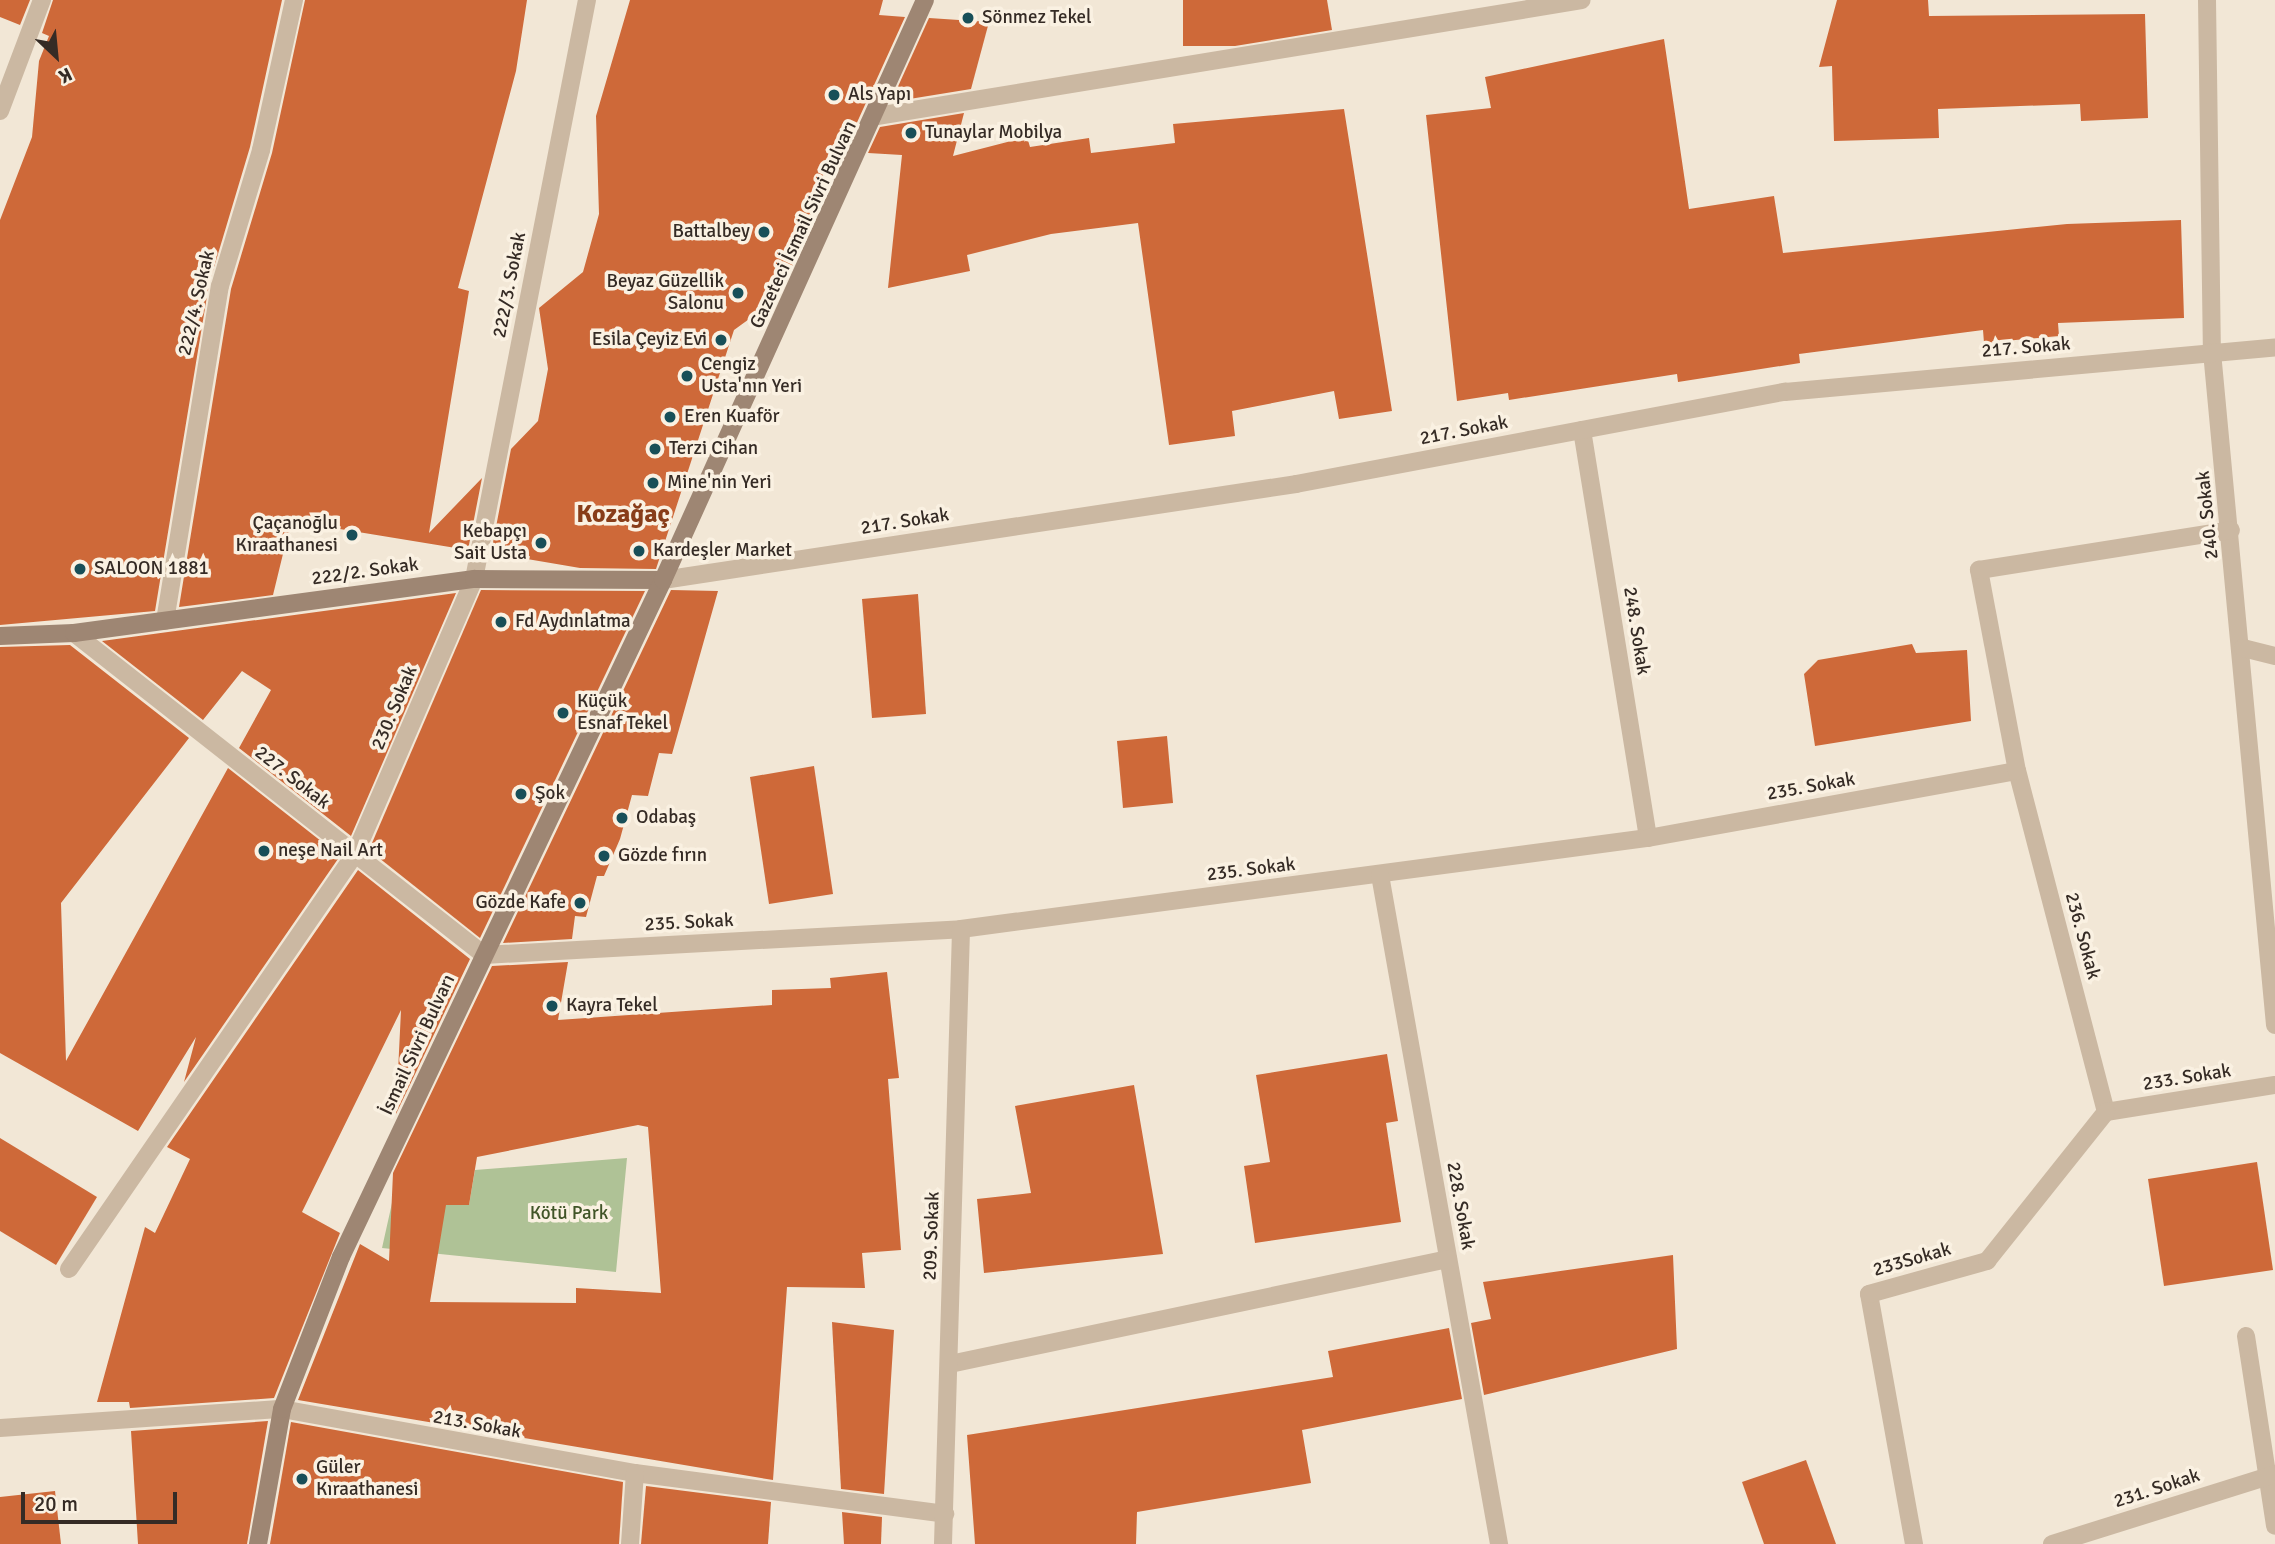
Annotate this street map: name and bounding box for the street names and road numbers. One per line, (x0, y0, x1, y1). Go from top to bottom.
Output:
street label: Gazeteci İsmail Sivri Bulvarı (746, 118, 862, 332)
street label: 222/3. Sokak (489, 230, 531, 340)
street label: 222/4. Sokak (174, 248, 220, 358)
street label: 217. Sokak (1981, 333, 2071, 363)
street label: 217. Sokak (1418, 411, 1510, 451)
street label: 240. Sokak (2192, 470, 2224, 560)
street label: 217. Sokak (859, 504, 951, 540)
street label: 222/2. Sokak (310, 553, 420, 591)
street label: 248. Sokak (1618, 585, 1654, 677)
street label: 230. Sokak (367, 663, 423, 753)
street label: 227. Sokak (250, 742, 334, 814)
street label: 235. Sokak (1765, 768, 1857, 806)
street label: 235. Sokak (1205, 853, 1297, 887)
street label: 236. Sokak (2059, 890, 2105, 982)
street label: 235. Sokak (644, 909, 734, 937)
street label: İsmail Sivri Bulvarı (375, 971, 461, 1119)
street label: 233. Sokak (2141, 1060, 2233, 1096)
street label: 228. Sokak (1441, 1160, 1479, 1252)
street label: 209. Sokak (919, 1191, 945, 1281)
street label: 233Sokak (1870, 1238, 1954, 1282)
street label: 213. Sokak (431, 1406, 523, 1444)
street label: 231. Sokak (2111, 1464, 2203, 1514)

